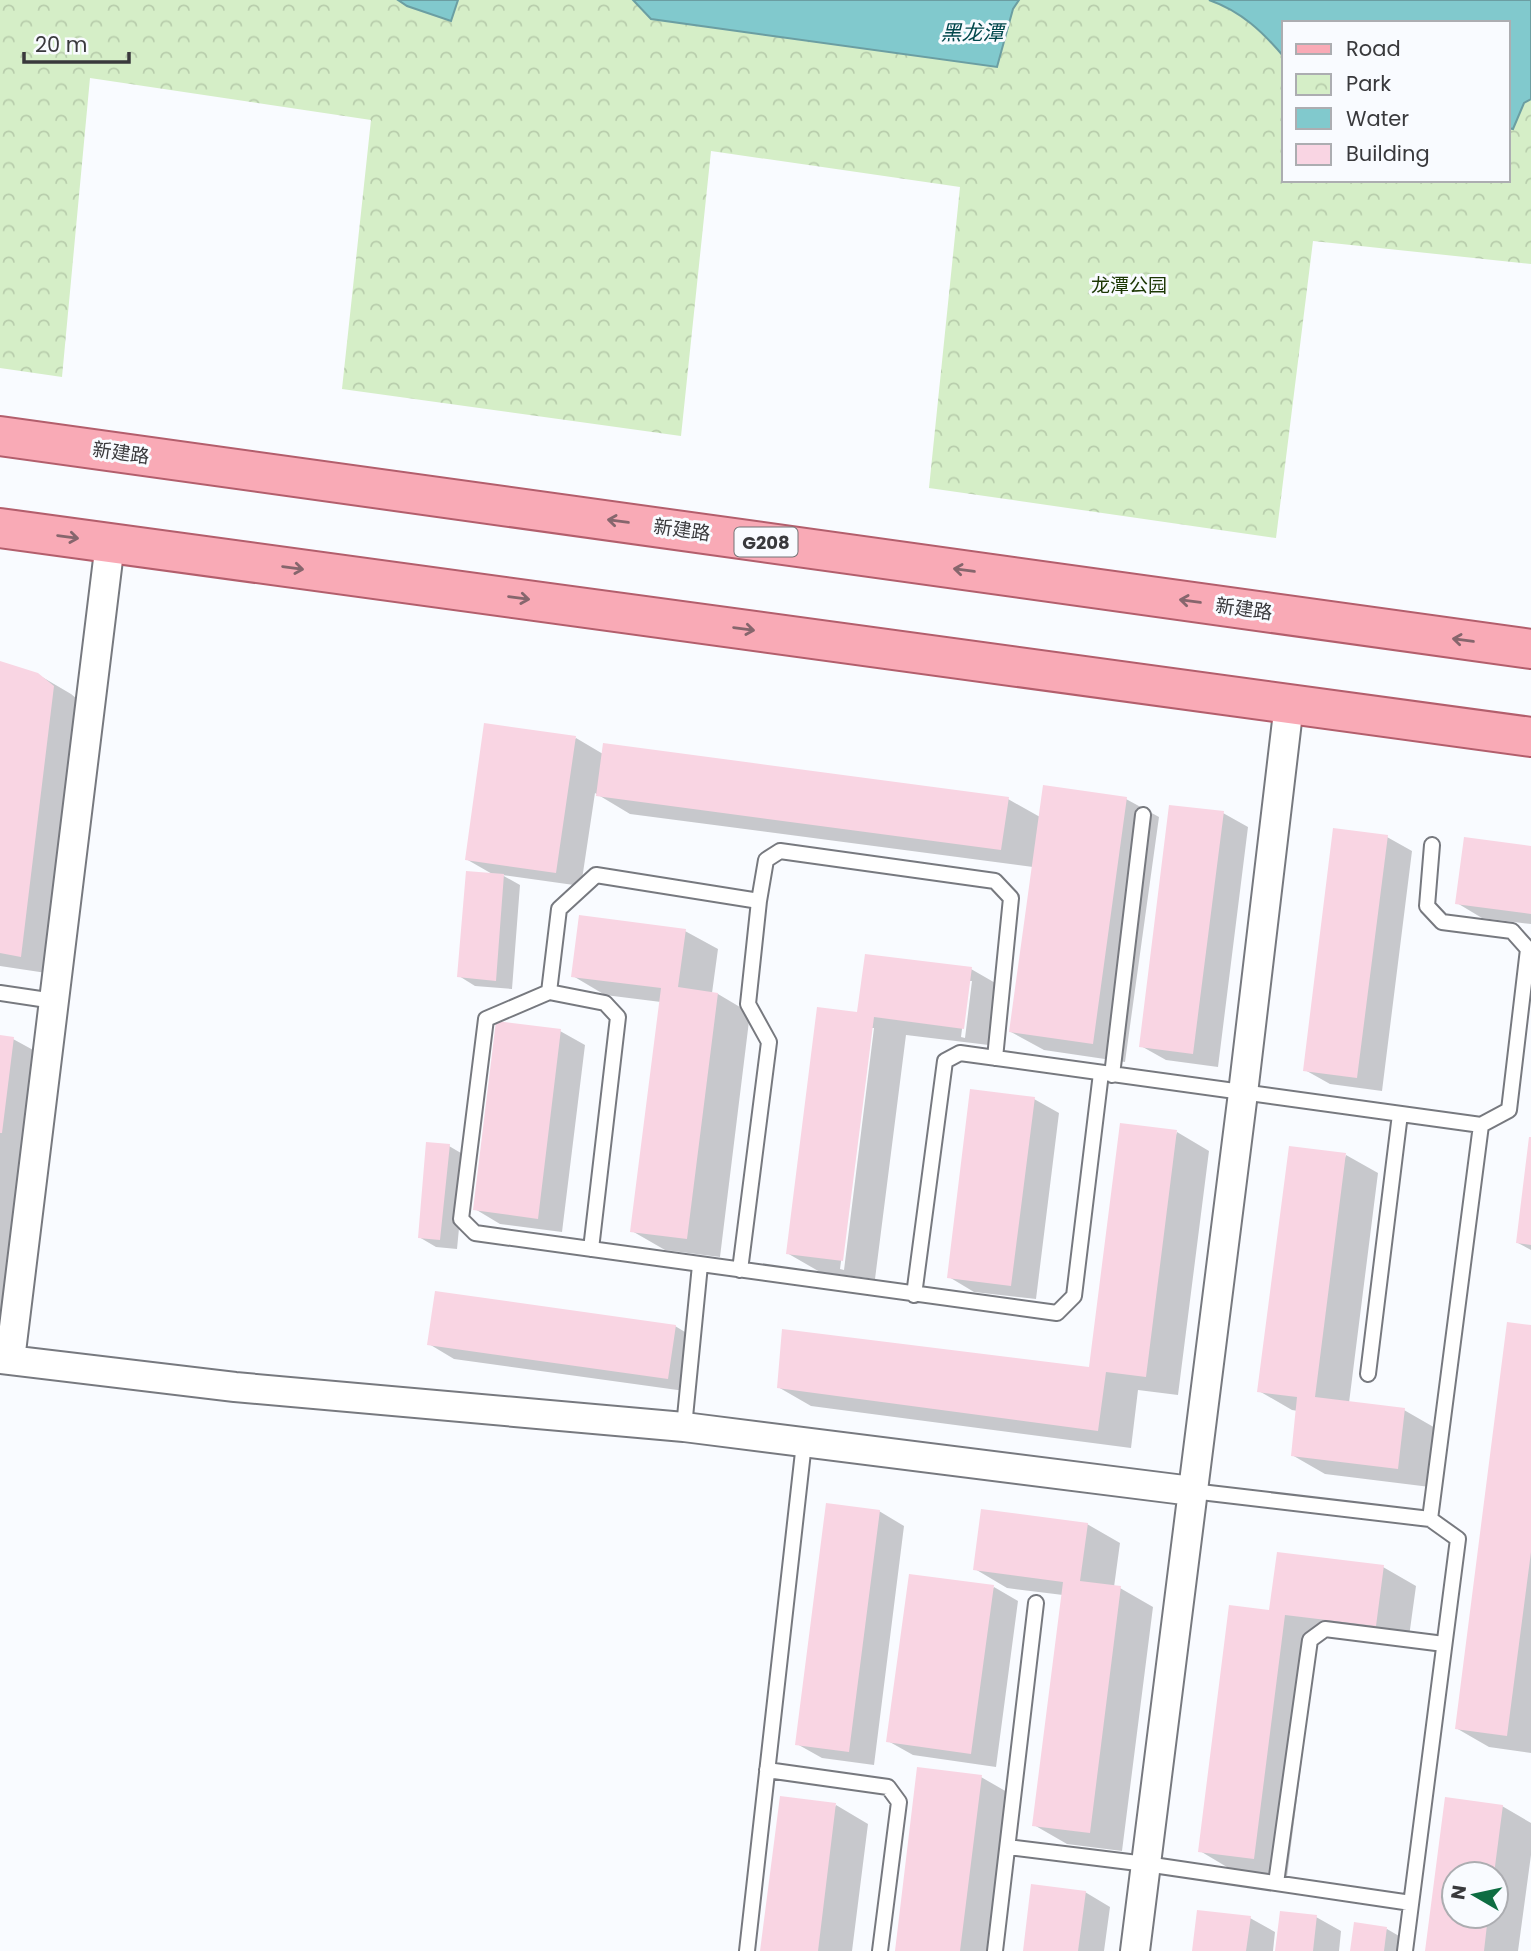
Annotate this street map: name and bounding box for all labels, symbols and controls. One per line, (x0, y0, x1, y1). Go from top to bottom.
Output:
water label: 黑龙潭 (941, 18, 1007, 47)
scale bar (24, 21, 130, 65)
legend (1282, 21, 1510, 182)
text: 20 m (35, 30, 88, 59)
text: Road (1346, 34, 1401, 63)
text: Park (1346, 69, 1391, 98)
text: Water (1346, 104, 1409, 133)
text: Building (1346, 139, 1430, 168)
park label: 龙潭公园 (1091, 272, 1167, 299)
street label: 新建路 (91, 436, 151, 470)
street label: 新建路 (652, 513, 712, 547)
one-way arrow (607, 515, 630, 528)
road number: G208 (734, 528, 798, 556)
one-way arrow (56, 531, 79, 544)
one-way arrow (281, 561, 304, 574)
one-way arrow (953, 563, 976, 576)
one-way arrow (507, 592, 529, 605)
street label: 新建路 (1214, 592, 1274, 626)
one-way arrow (1179, 595, 1201, 608)
one-way arrow (732, 623, 755, 636)
one-way arrow (1453, 633, 1475, 646)
north arrow (1440, 1860, 1510, 1930)
text: N (1444, 1883, 1473, 1902)

